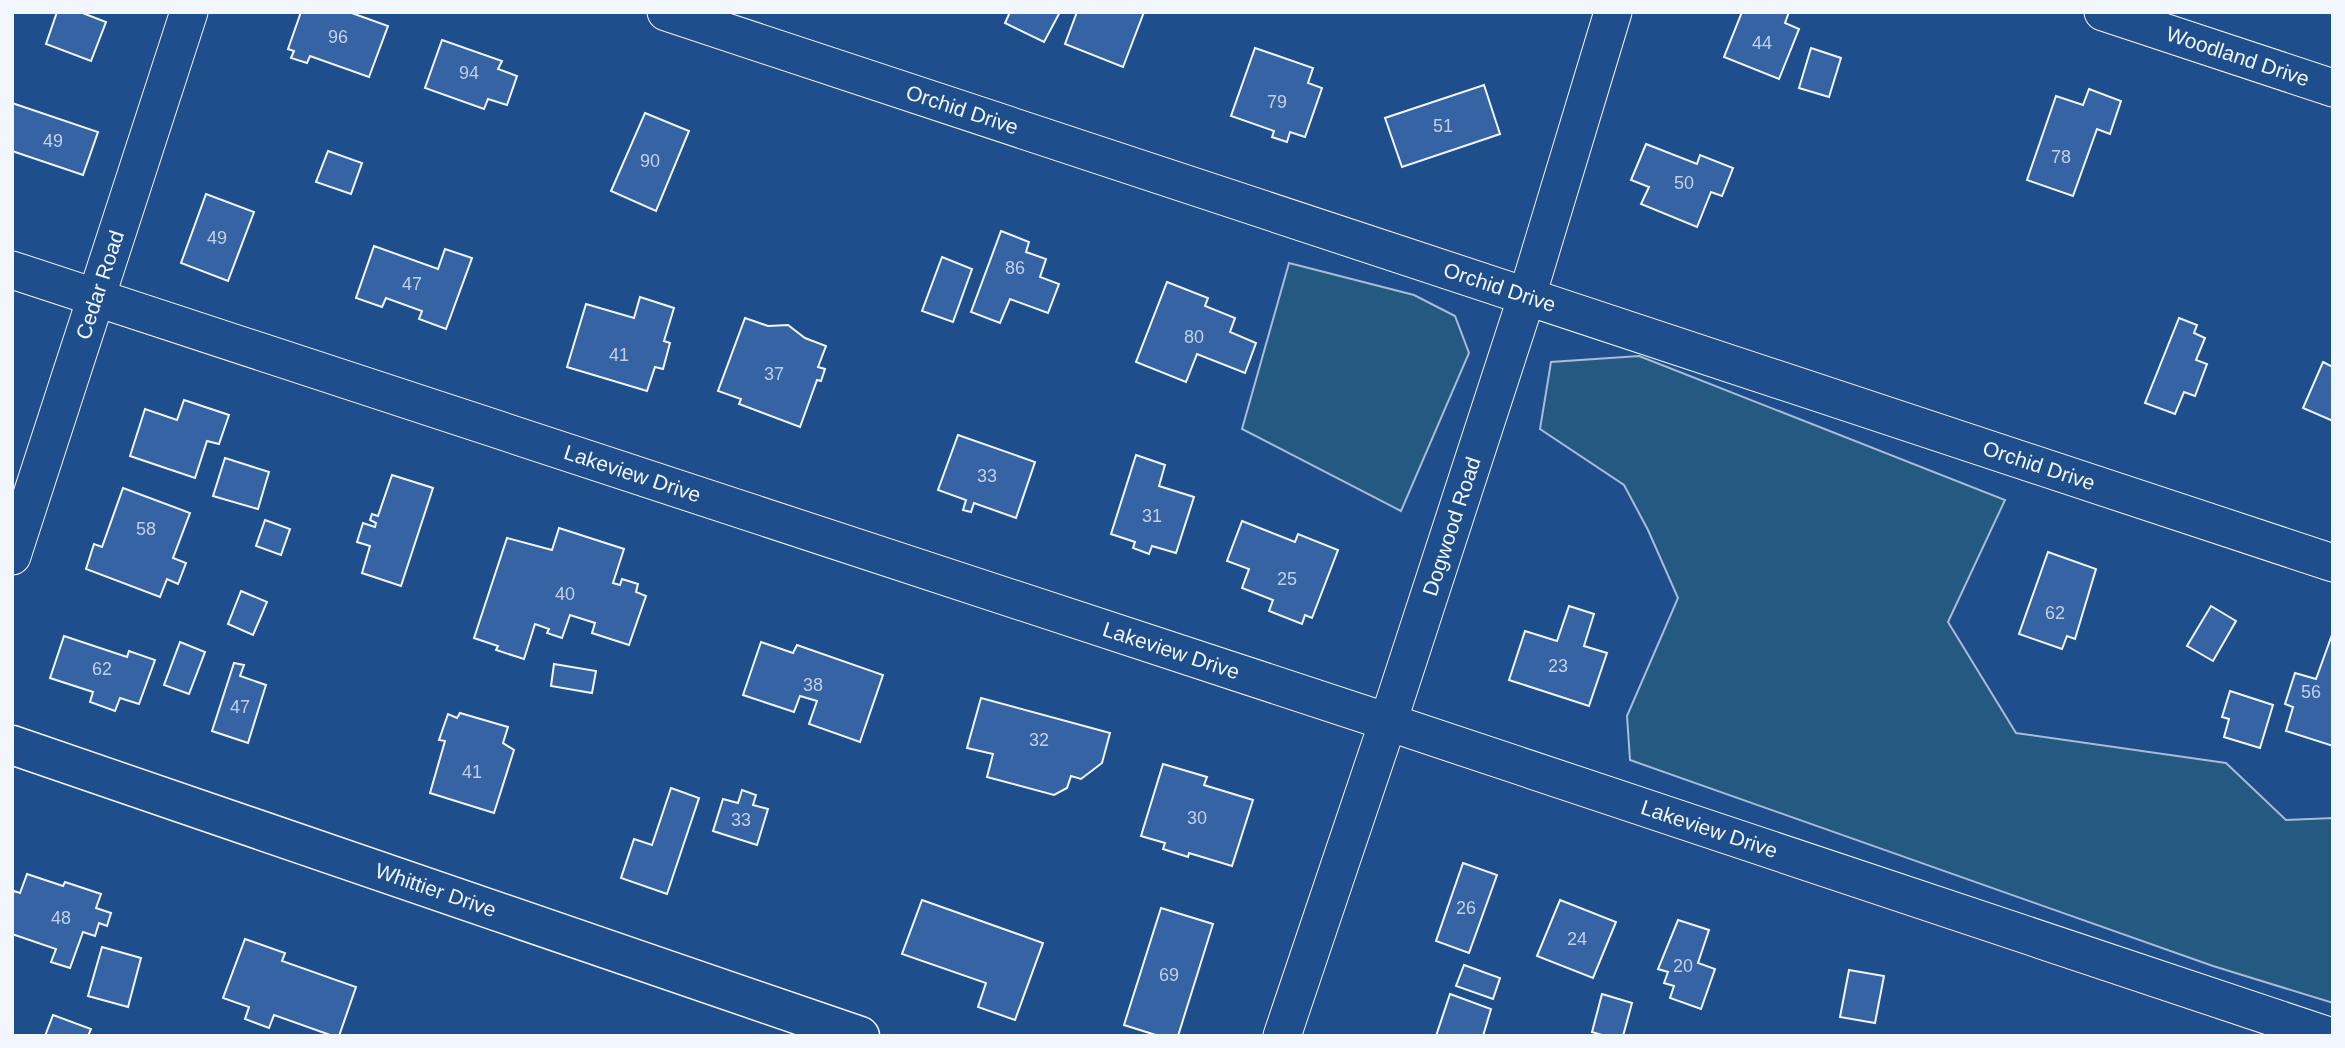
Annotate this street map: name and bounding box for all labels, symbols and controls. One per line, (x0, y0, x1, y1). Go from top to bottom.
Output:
street label: Woodland Drive (2164, 22, 2312, 90)
house number: 96 (328, 27, 348, 47)
house number: 44 (1752, 33, 1772, 53)
house number: 94 (459, 63, 479, 83)
street label: Orchid Drive (903, 80, 1021, 139)
house number: 79 (1267, 92, 1287, 112)
house number: 51 (1433, 116, 1453, 136)
house number: 49 (43, 131, 63, 151)
house number: 78 (2051, 147, 2071, 167)
house number: 90 (640, 151, 660, 171)
house number: 50 (1674, 173, 1694, 193)
street label: Cedar Road (71, 227, 128, 342)
house number: 49 (207, 228, 227, 248)
house number: 86 (1005, 258, 1025, 278)
street label: Orchid Drive (1441, 258, 1559, 316)
house number: 47 (402, 274, 422, 294)
house number: 80 (1184, 327, 1204, 347)
house number: 41 (609, 345, 629, 365)
house number: 37 (764, 364, 784, 384)
street label: Orchid Drive (1980, 436, 2098, 495)
street label: Lakeview Drive (561, 440, 704, 506)
street label: Dogwood Road (1418, 454, 1485, 599)
house number: 33 (977, 466, 997, 486)
house number: 31 (1142, 506, 1162, 526)
house number: 58 (136, 519, 156, 539)
house number: 25 (1277, 569, 1297, 589)
house number: 40 (555, 584, 575, 604)
house number: 62 (2045, 603, 2065, 623)
street label: Lakeview Drive (1100, 617, 1242, 683)
house number: 23 (1548, 656, 1568, 676)
house number: 62 (92, 659, 112, 679)
house number: 38 (803, 675, 823, 695)
house number: 56 (2301, 682, 2321, 702)
house number: 47 (230, 697, 250, 717)
house number: 32 (1029, 730, 1049, 750)
house number: 41 (462, 762, 482, 782)
street label: Lakeview Drive (1638, 795, 1781, 862)
house number: 30 (1187, 808, 1207, 828)
house number: 33 (731, 810, 751, 830)
street label: Whittier Drive (373, 859, 499, 921)
house number: 26 (1456, 898, 1476, 918)
house number: 48 (51, 908, 71, 928)
house number: 24 (1567, 929, 1587, 949)
house number: 20 (1673, 956, 1693, 976)
house number: 69 (1159, 965, 1179, 985)

